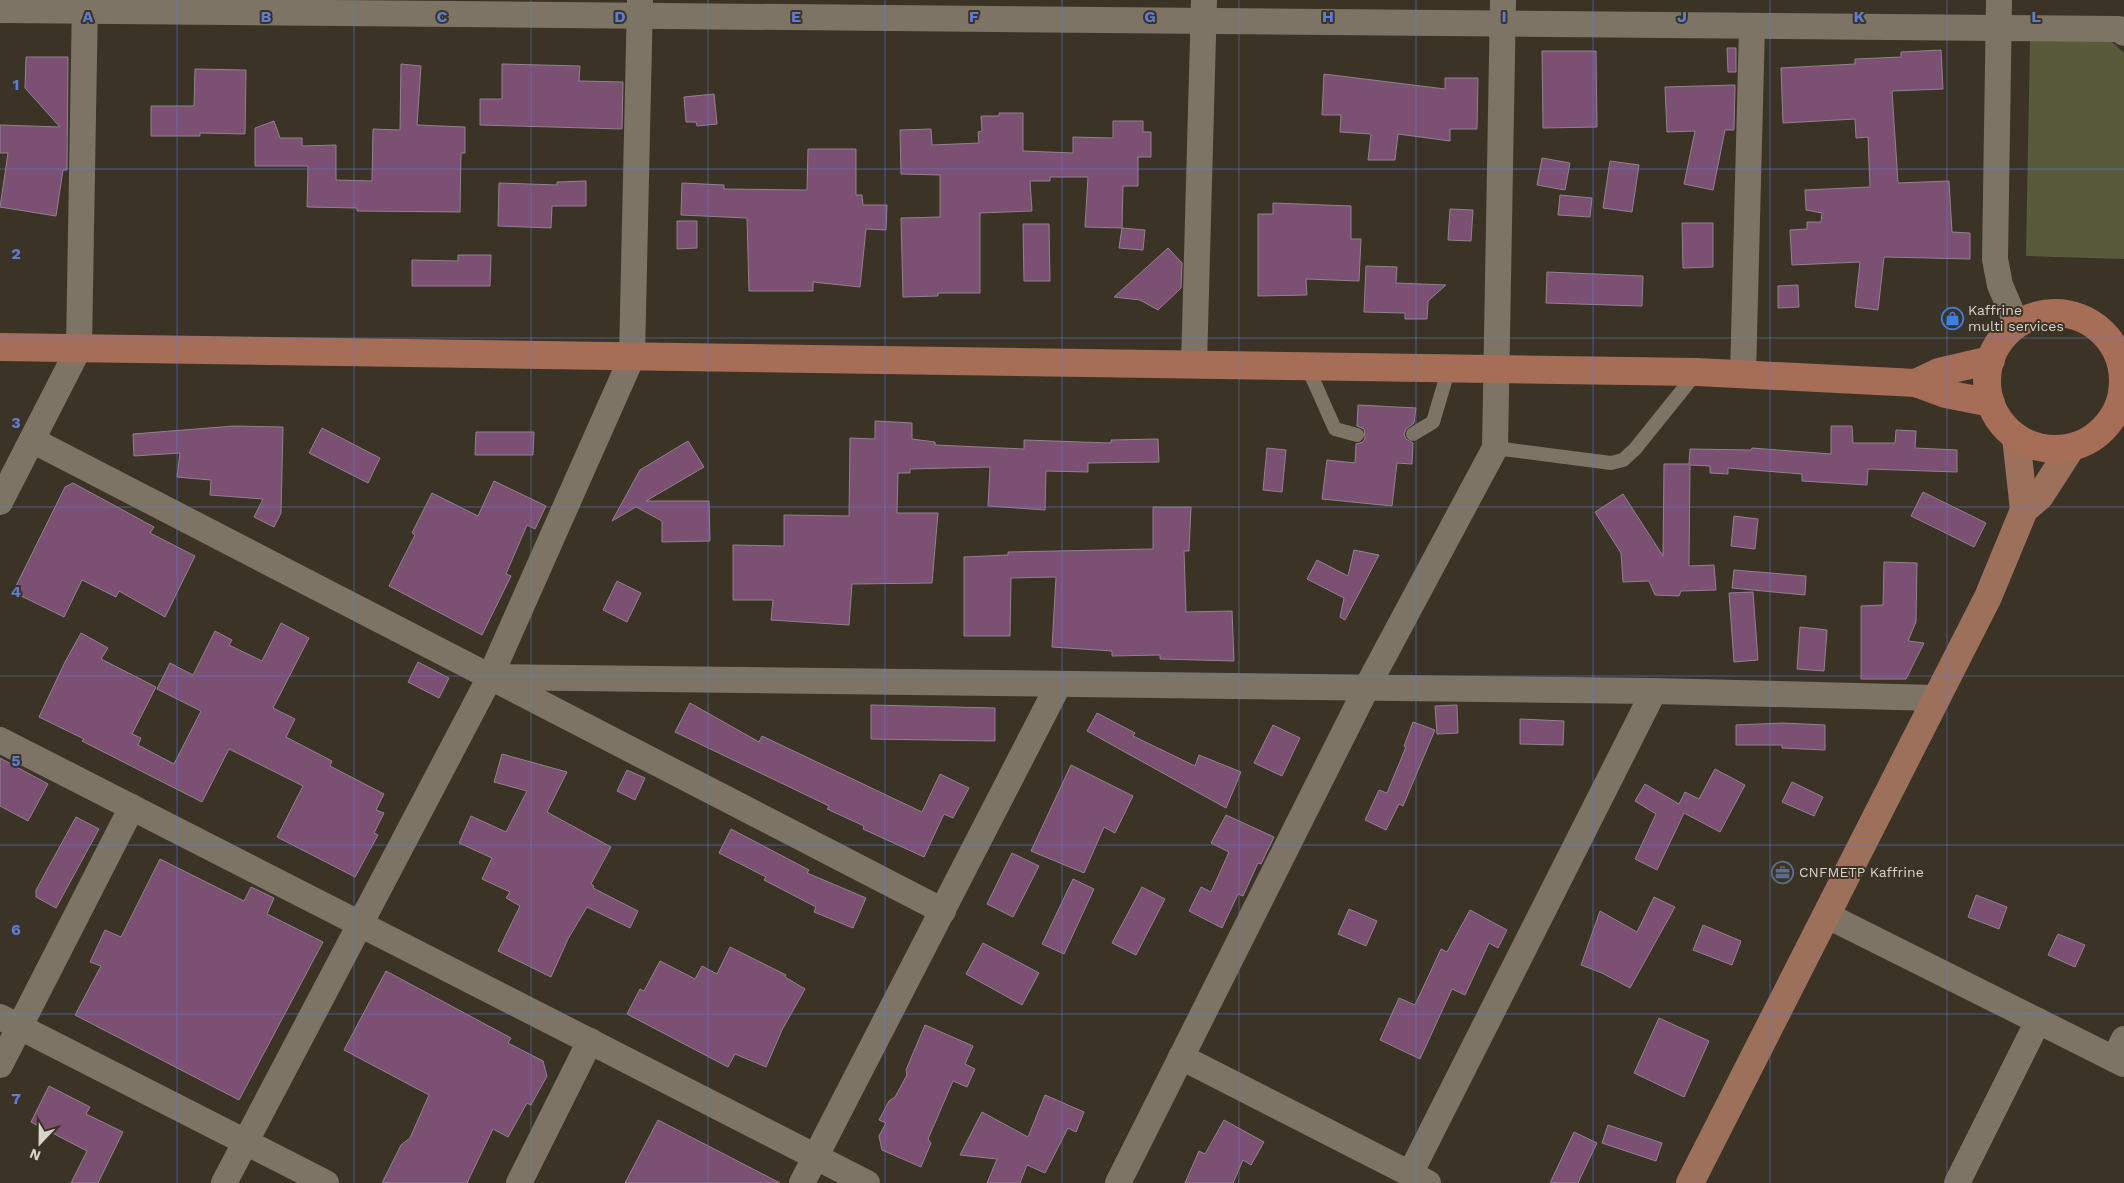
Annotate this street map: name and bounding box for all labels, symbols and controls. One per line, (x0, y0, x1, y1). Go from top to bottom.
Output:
text: A (83, 7, 94, 26)
text: B (261, 7, 272, 26)
text: C (437, 7, 448, 26)
text: D (614, 7, 626, 26)
text: E (791, 7, 801, 26)
text: F (969, 7, 979, 26)
text: G (1144, 7, 1156, 26)
text: H (1322, 7, 1334, 26)
text: I (1501, 7, 1507, 26)
text: J (1677, 7, 1687, 26)
text: K (1853, 7, 1865, 26)
text: L (2031, 7, 2041, 26)
text: 1 (13, 75, 19, 94)
text: 2 (11, 244, 21, 263)
place label: Kaffrine multi services (1968, 302, 2064, 334)
shop icon: Kaffrine multi services (1940, 306, 1964, 330)
text: 3 (11, 413, 21, 432)
text: 4 (11, 582, 21, 601)
text: 5 (11, 751, 21, 770)
office icon: CNFMETP Kaffrine (1771, 860, 1795, 884)
place label: CNFMETP Kaffrine (1799, 864, 1924, 880)
text: 6 (11, 920, 21, 939)
text: 7 (11, 1089, 21, 1108)
north arrow (15, 1118, 65, 1168)
text: N (27, 1146, 43, 1164)

